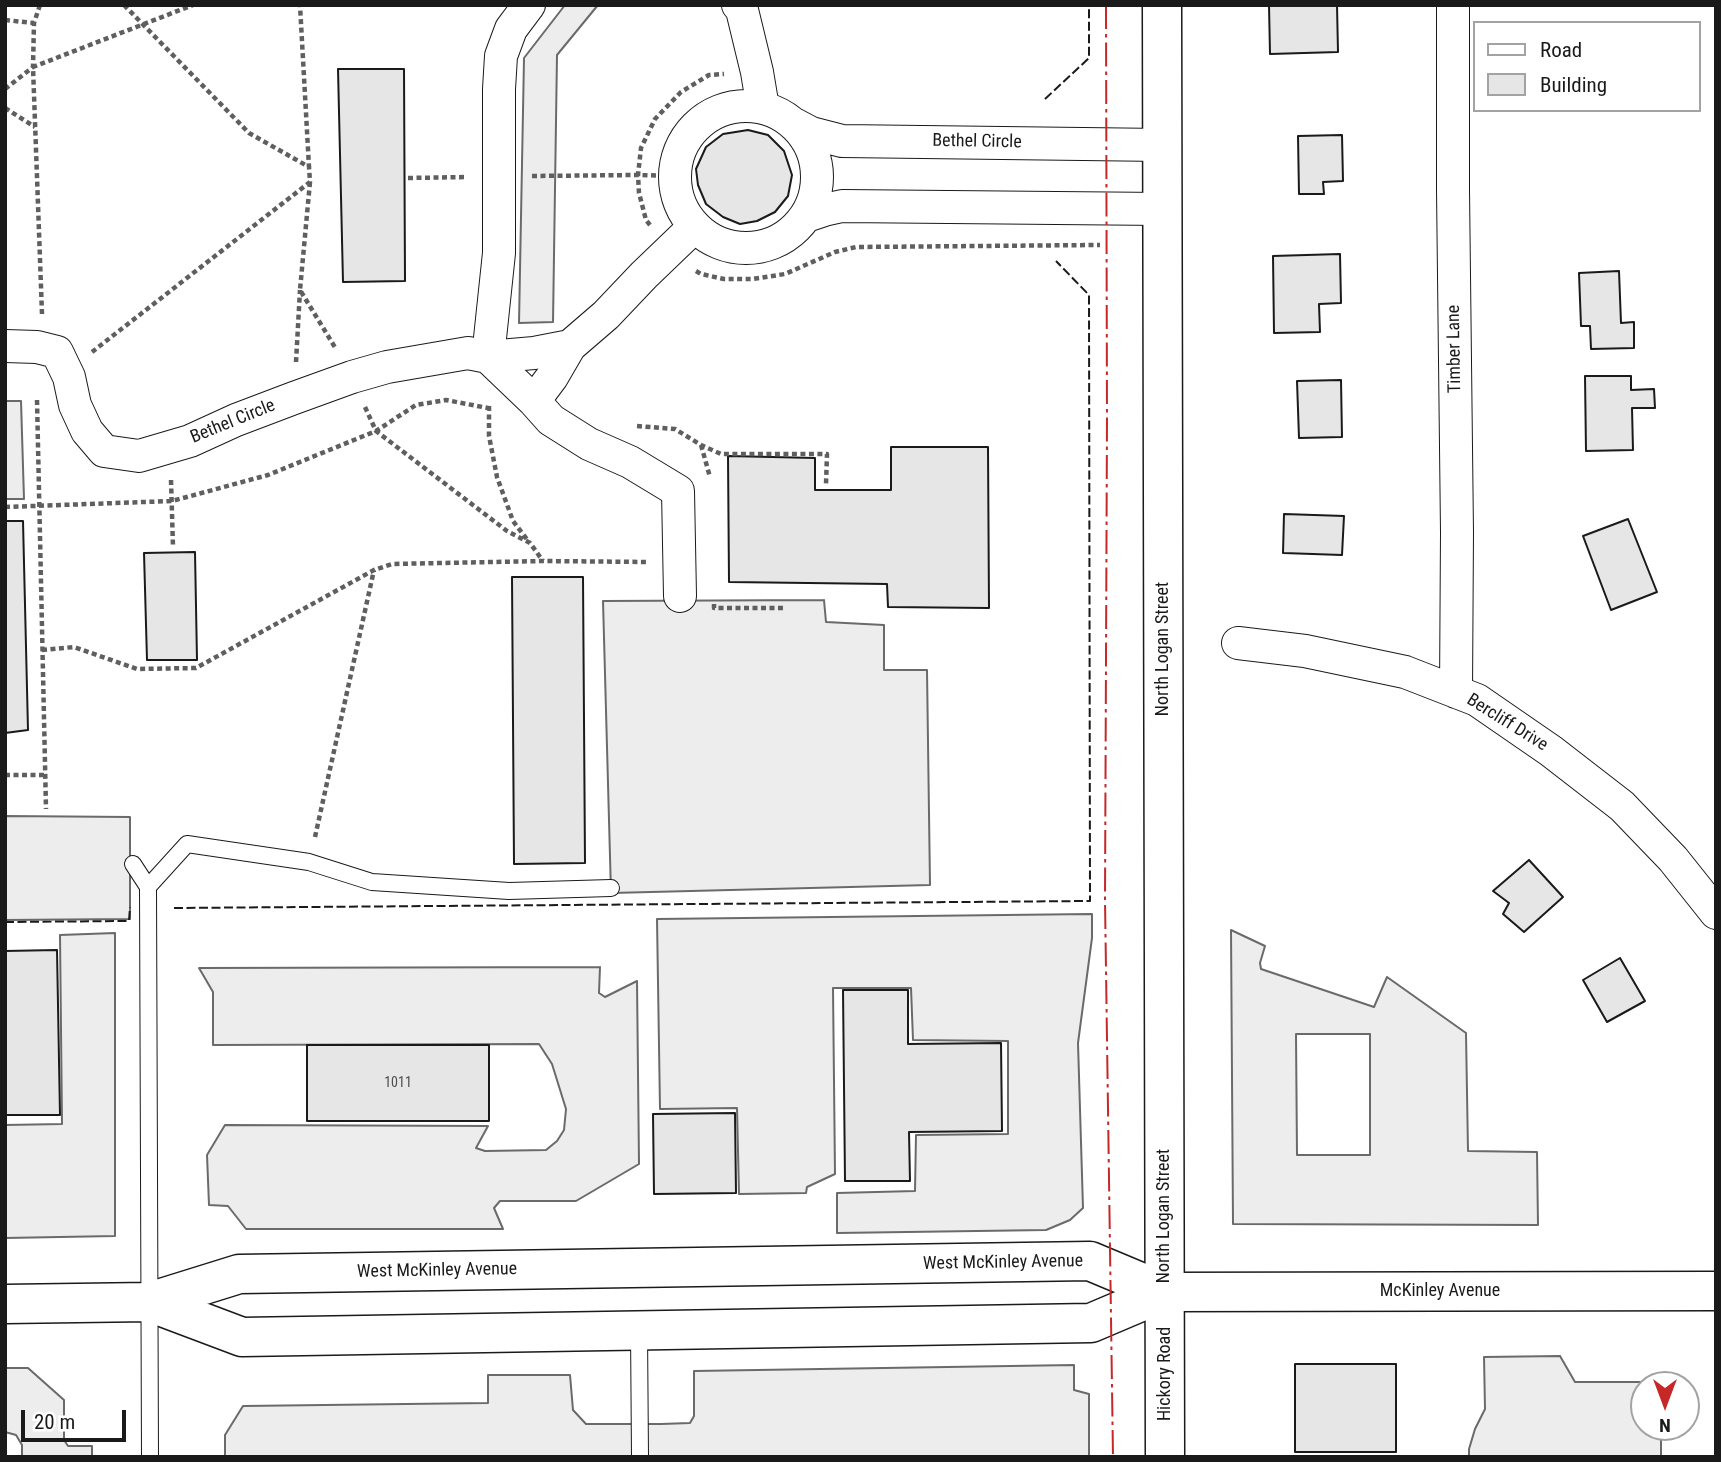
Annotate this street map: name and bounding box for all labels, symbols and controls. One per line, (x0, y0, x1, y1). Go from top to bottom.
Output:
legend (1472, 21, 1700, 112)
text: Road (1540, 38, 1582, 62)
text: Building (1540, 73, 1607, 97)
street label: Bethel Circle (932, 130, 1022, 154)
street label: Timber Lane (1443, 305, 1467, 393)
street label: Bethel Circle (187, 395, 279, 449)
street label: North Logan Street (1152, 582, 1174, 716)
street label: Bercliff Drive (1462, 690, 1552, 756)
house number: 1011 (384, 1075, 412, 1091)
street label: North Logan Street (1153, 1149, 1175, 1283)
street label: West McKinley Avenue (923, 1251, 1083, 1275)
street label: West McKinley Avenue (357, 1259, 517, 1283)
street label: McKinley Avenue (1380, 1280, 1500, 1302)
street label: Hickory Road (1154, 1327, 1176, 1421)
north arrow (1630, 1371, 1700, 1441)
scale bar (24, 1396, 130, 1440)
text: 20 m (34, 1410, 75, 1434)
text: N (1659, 1414, 1671, 1437)

